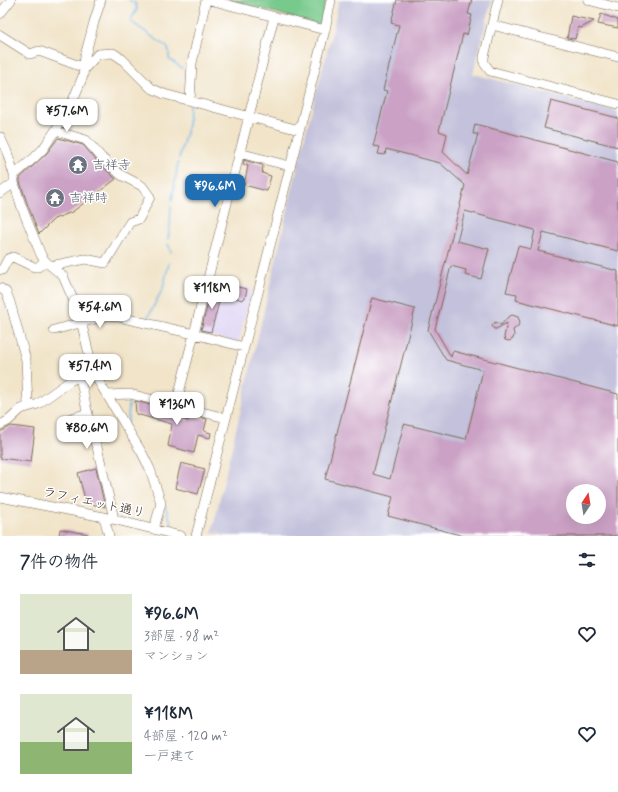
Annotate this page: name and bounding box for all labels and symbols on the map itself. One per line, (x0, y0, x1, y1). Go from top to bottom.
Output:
pin: ¥57.6M (34, 99, 100, 133)
temple icon: 吉祥寺 (67, 154, 89, 176)
place label: 吉祥寺 (92, 157, 131, 174)
pin: ¥96.6M (182, 174, 248, 208)
temple icon: 吉祥時 (44, 187, 66, 209)
place label: 吉祥時 (69, 190, 108, 207)
pin: ¥118M (184, 276, 240, 310)
pin: ¥54.6M (67, 295, 133, 329)
pin: ¥57.4M (57, 354, 123, 388)
pin: ¥136M (149, 392, 205, 426)
pin: ¥80.6M (54, 416, 120, 450)
street label: ラフィエット通り (41, 484, 147, 522)
north arrow (566, 484, 606, 524)

